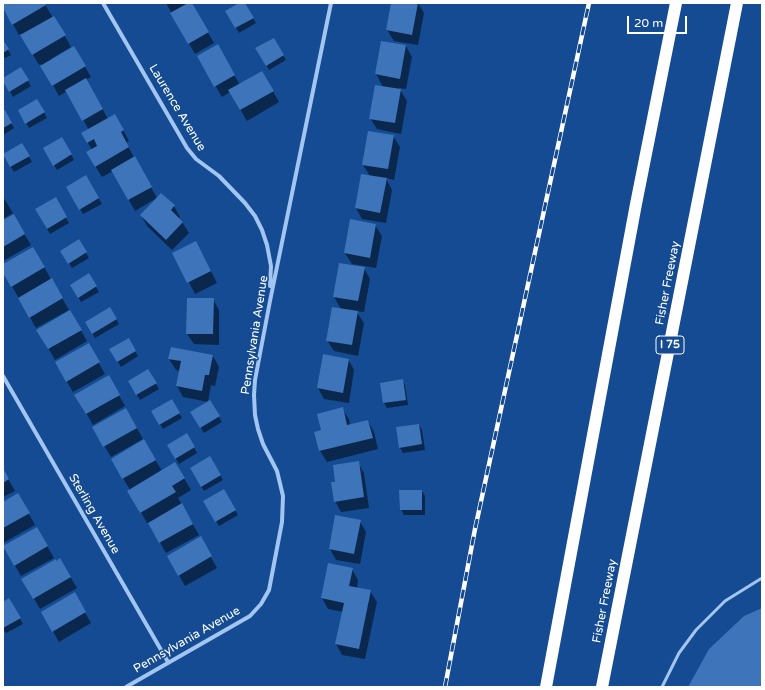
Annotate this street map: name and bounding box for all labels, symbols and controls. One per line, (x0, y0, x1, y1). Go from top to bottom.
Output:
scale bar (629, 8, 689, 34)
text: 20 m (634, 16, 663, 30)
street label: Laurence Avenue (145, 62, 209, 154)
street label: Fisher Freeway (653, 240, 683, 326)
street label: Pennsylvania Avenue (238, 274, 272, 396)
road number: I 75 (656, 336, 684, 354)
street label: Sterling Avenue (65, 471, 123, 557)
street label: Fisher Freeway (590, 558, 620, 644)
street label: Pennsylvania Avenue (131, 604, 243, 676)

